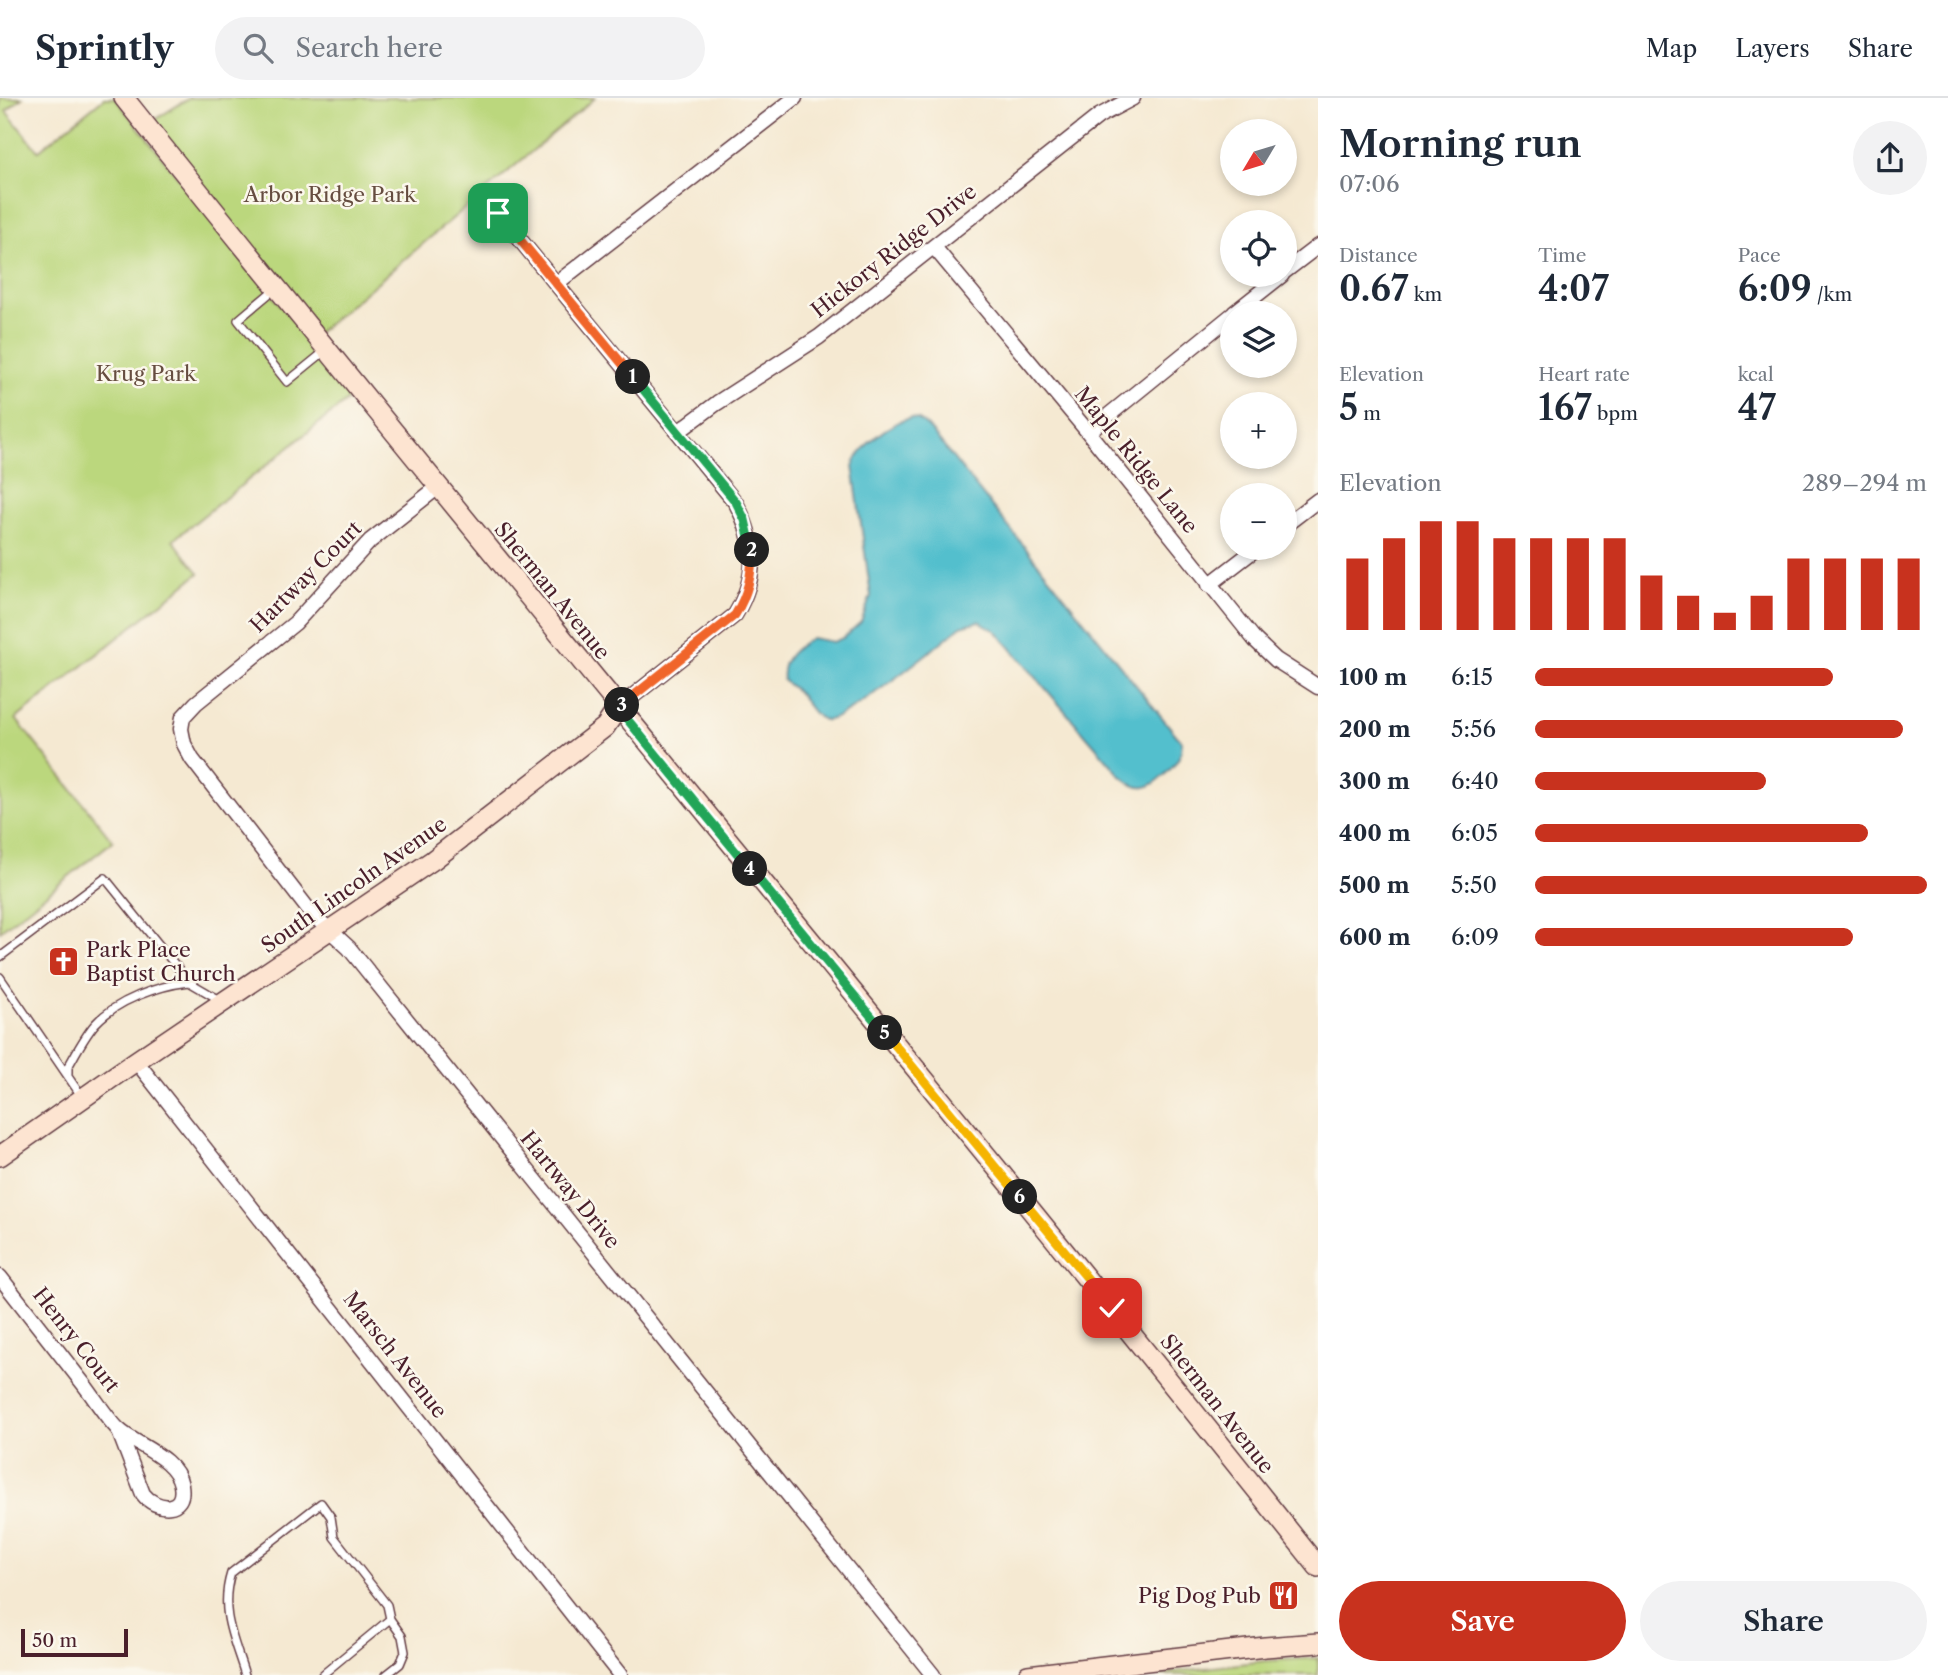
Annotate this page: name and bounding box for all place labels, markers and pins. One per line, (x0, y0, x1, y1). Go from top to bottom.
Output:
pin (468, 183, 528, 243)
pin: 1 (616, 360, 650, 394)
pin: 2 (734, 532, 770, 568)
pin: 3 (604, 688, 640, 722)
pin: 4 (732, 852, 768, 886)
place label: Park Place Baptist Church (86, 937, 236, 986)
church icon: Park Place Baptist Church (46, 945, 80, 979)
pin: 5 (868, 1016, 903, 1051)
pin: 6 (1002, 1180, 1038, 1214)
pin (1082, 1278, 1142, 1338)
restaurant icon: Pig Dog Pub (1267, 1579, 1301, 1613)
place label: Pig Dog Pub (1138, 1583, 1261, 1608)

